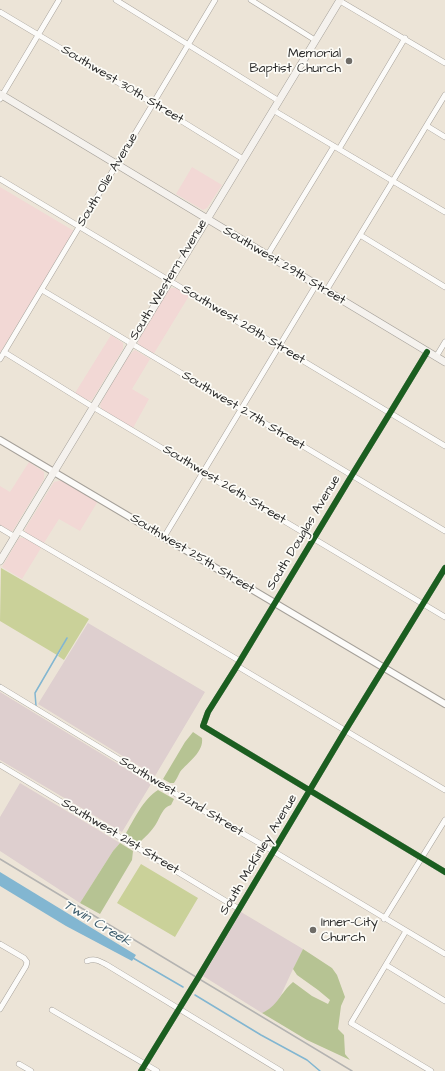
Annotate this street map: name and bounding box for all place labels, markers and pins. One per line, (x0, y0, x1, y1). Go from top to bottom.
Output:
place label: Memorial Baptist Church (250, 46, 341, 77)
marker: Memorial Baptist Church (344, 56, 354, 66)
place label: Inner-City Church (321, 915, 378, 946)
marker: Inner-City Church (308, 925, 318, 935)

